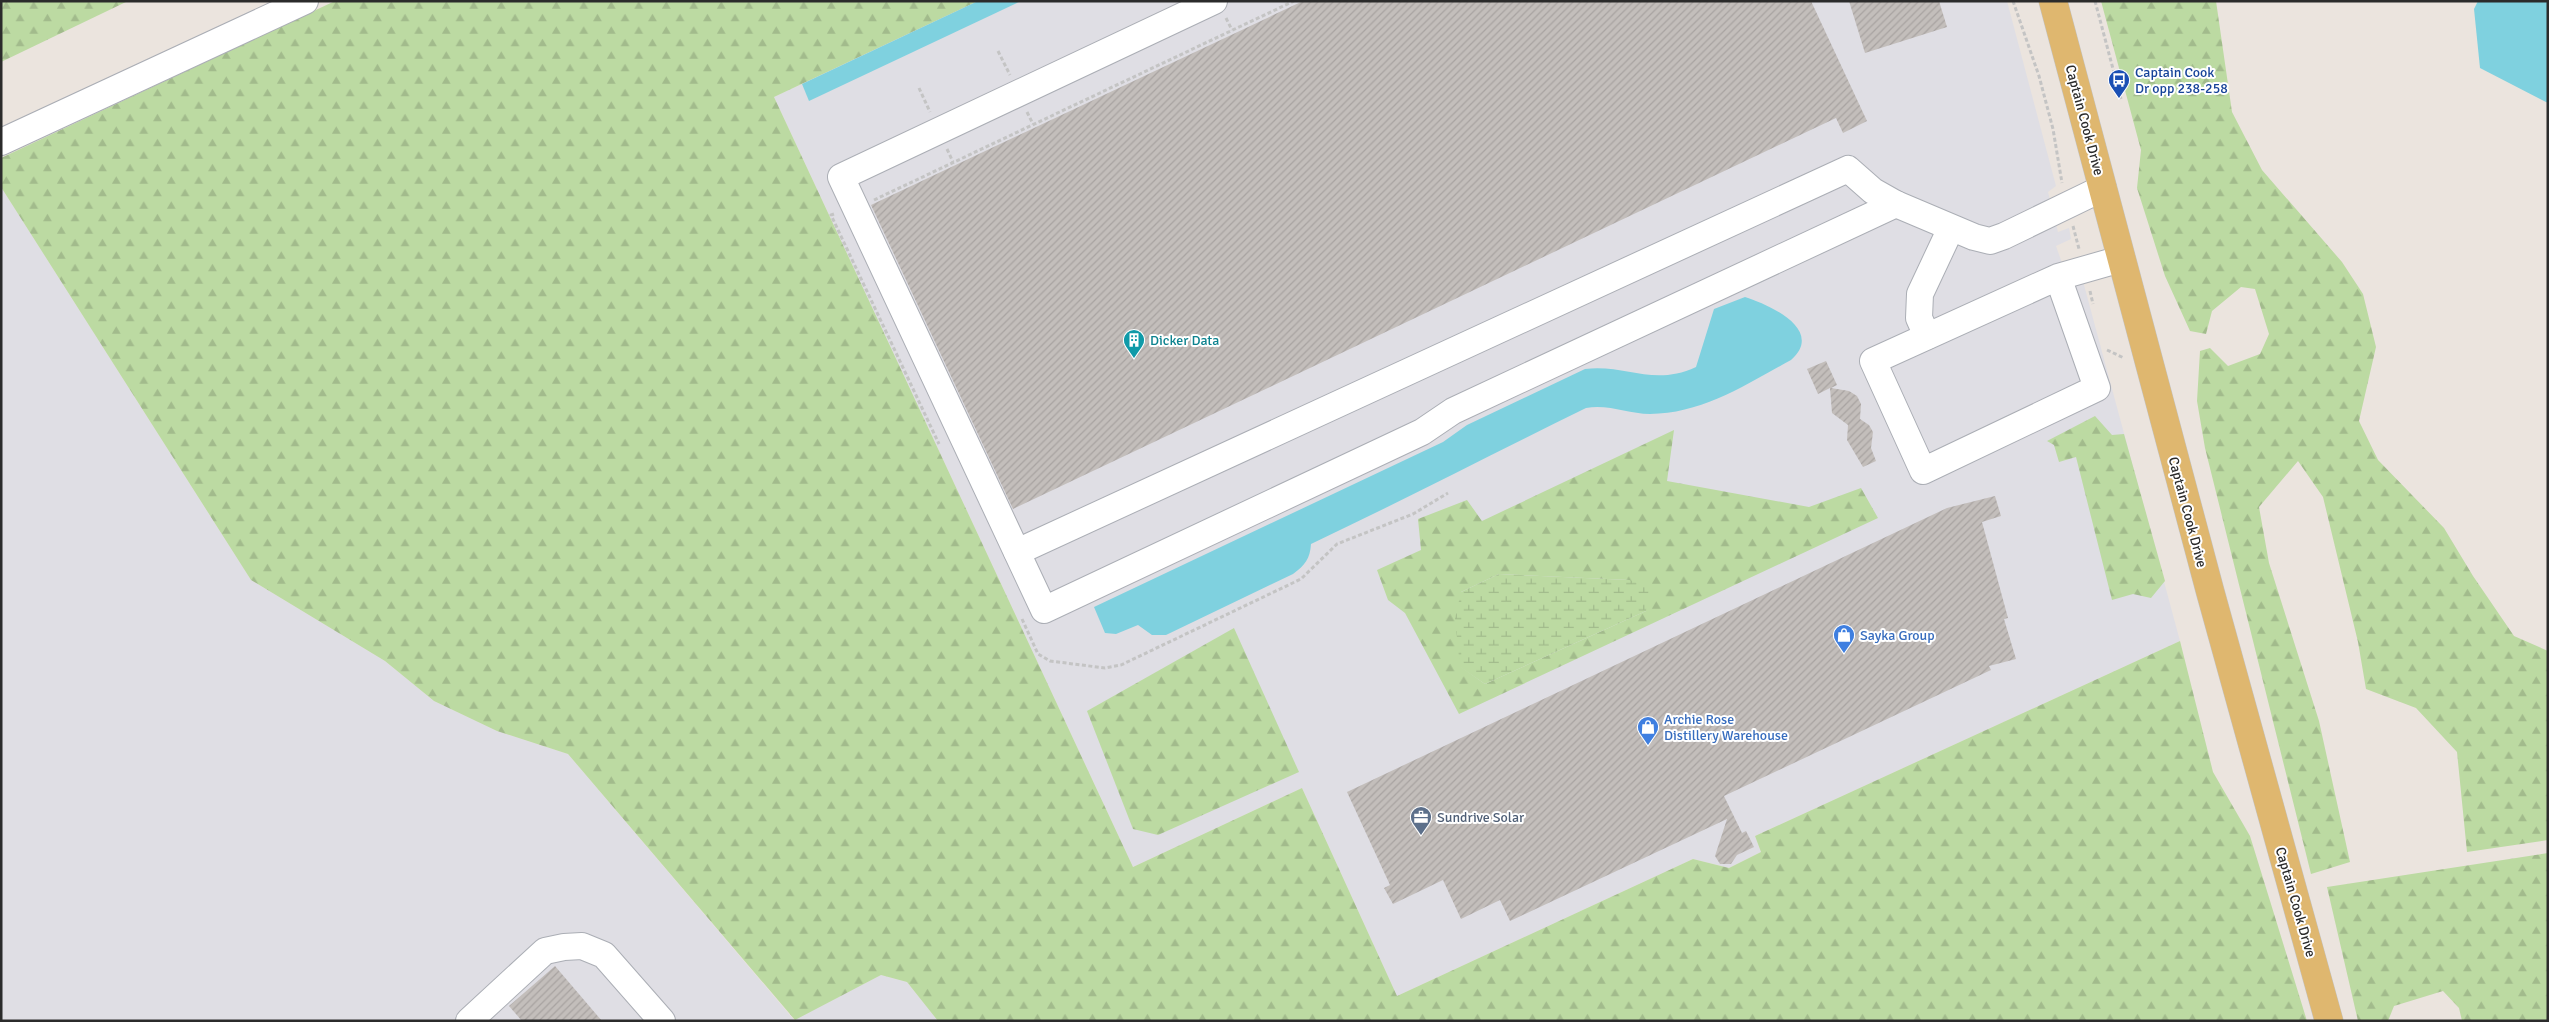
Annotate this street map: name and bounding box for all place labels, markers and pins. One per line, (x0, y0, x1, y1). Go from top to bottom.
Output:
place label: Captain Cook Dr opp 238-258 (2135, 64, 2228, 97)
bus stop icon: Captain Cook Dr opp 238-258 (2107, 68, 2131, 99)
building icon: Dicker Data (1122, 328, 1146, 359)
place label: Dicker Data (1150, 332, 1219, 349)
shop icon: Sayka Group (1832, 623, 1856, 654)
place label: Sayka Group (1860, 627, 1935, 644)
place label: Archie Rose Distillery Warehouse (1664, 711, 1788, 744)
shop icon: Archie Rose Distillery Warehouse (1636, 715, 1660, 746)
office icon: Sundrive Solar (1409, 805, 1433, 836)
place label: Sundrive Solar (1437, 809, 1525, 826)

